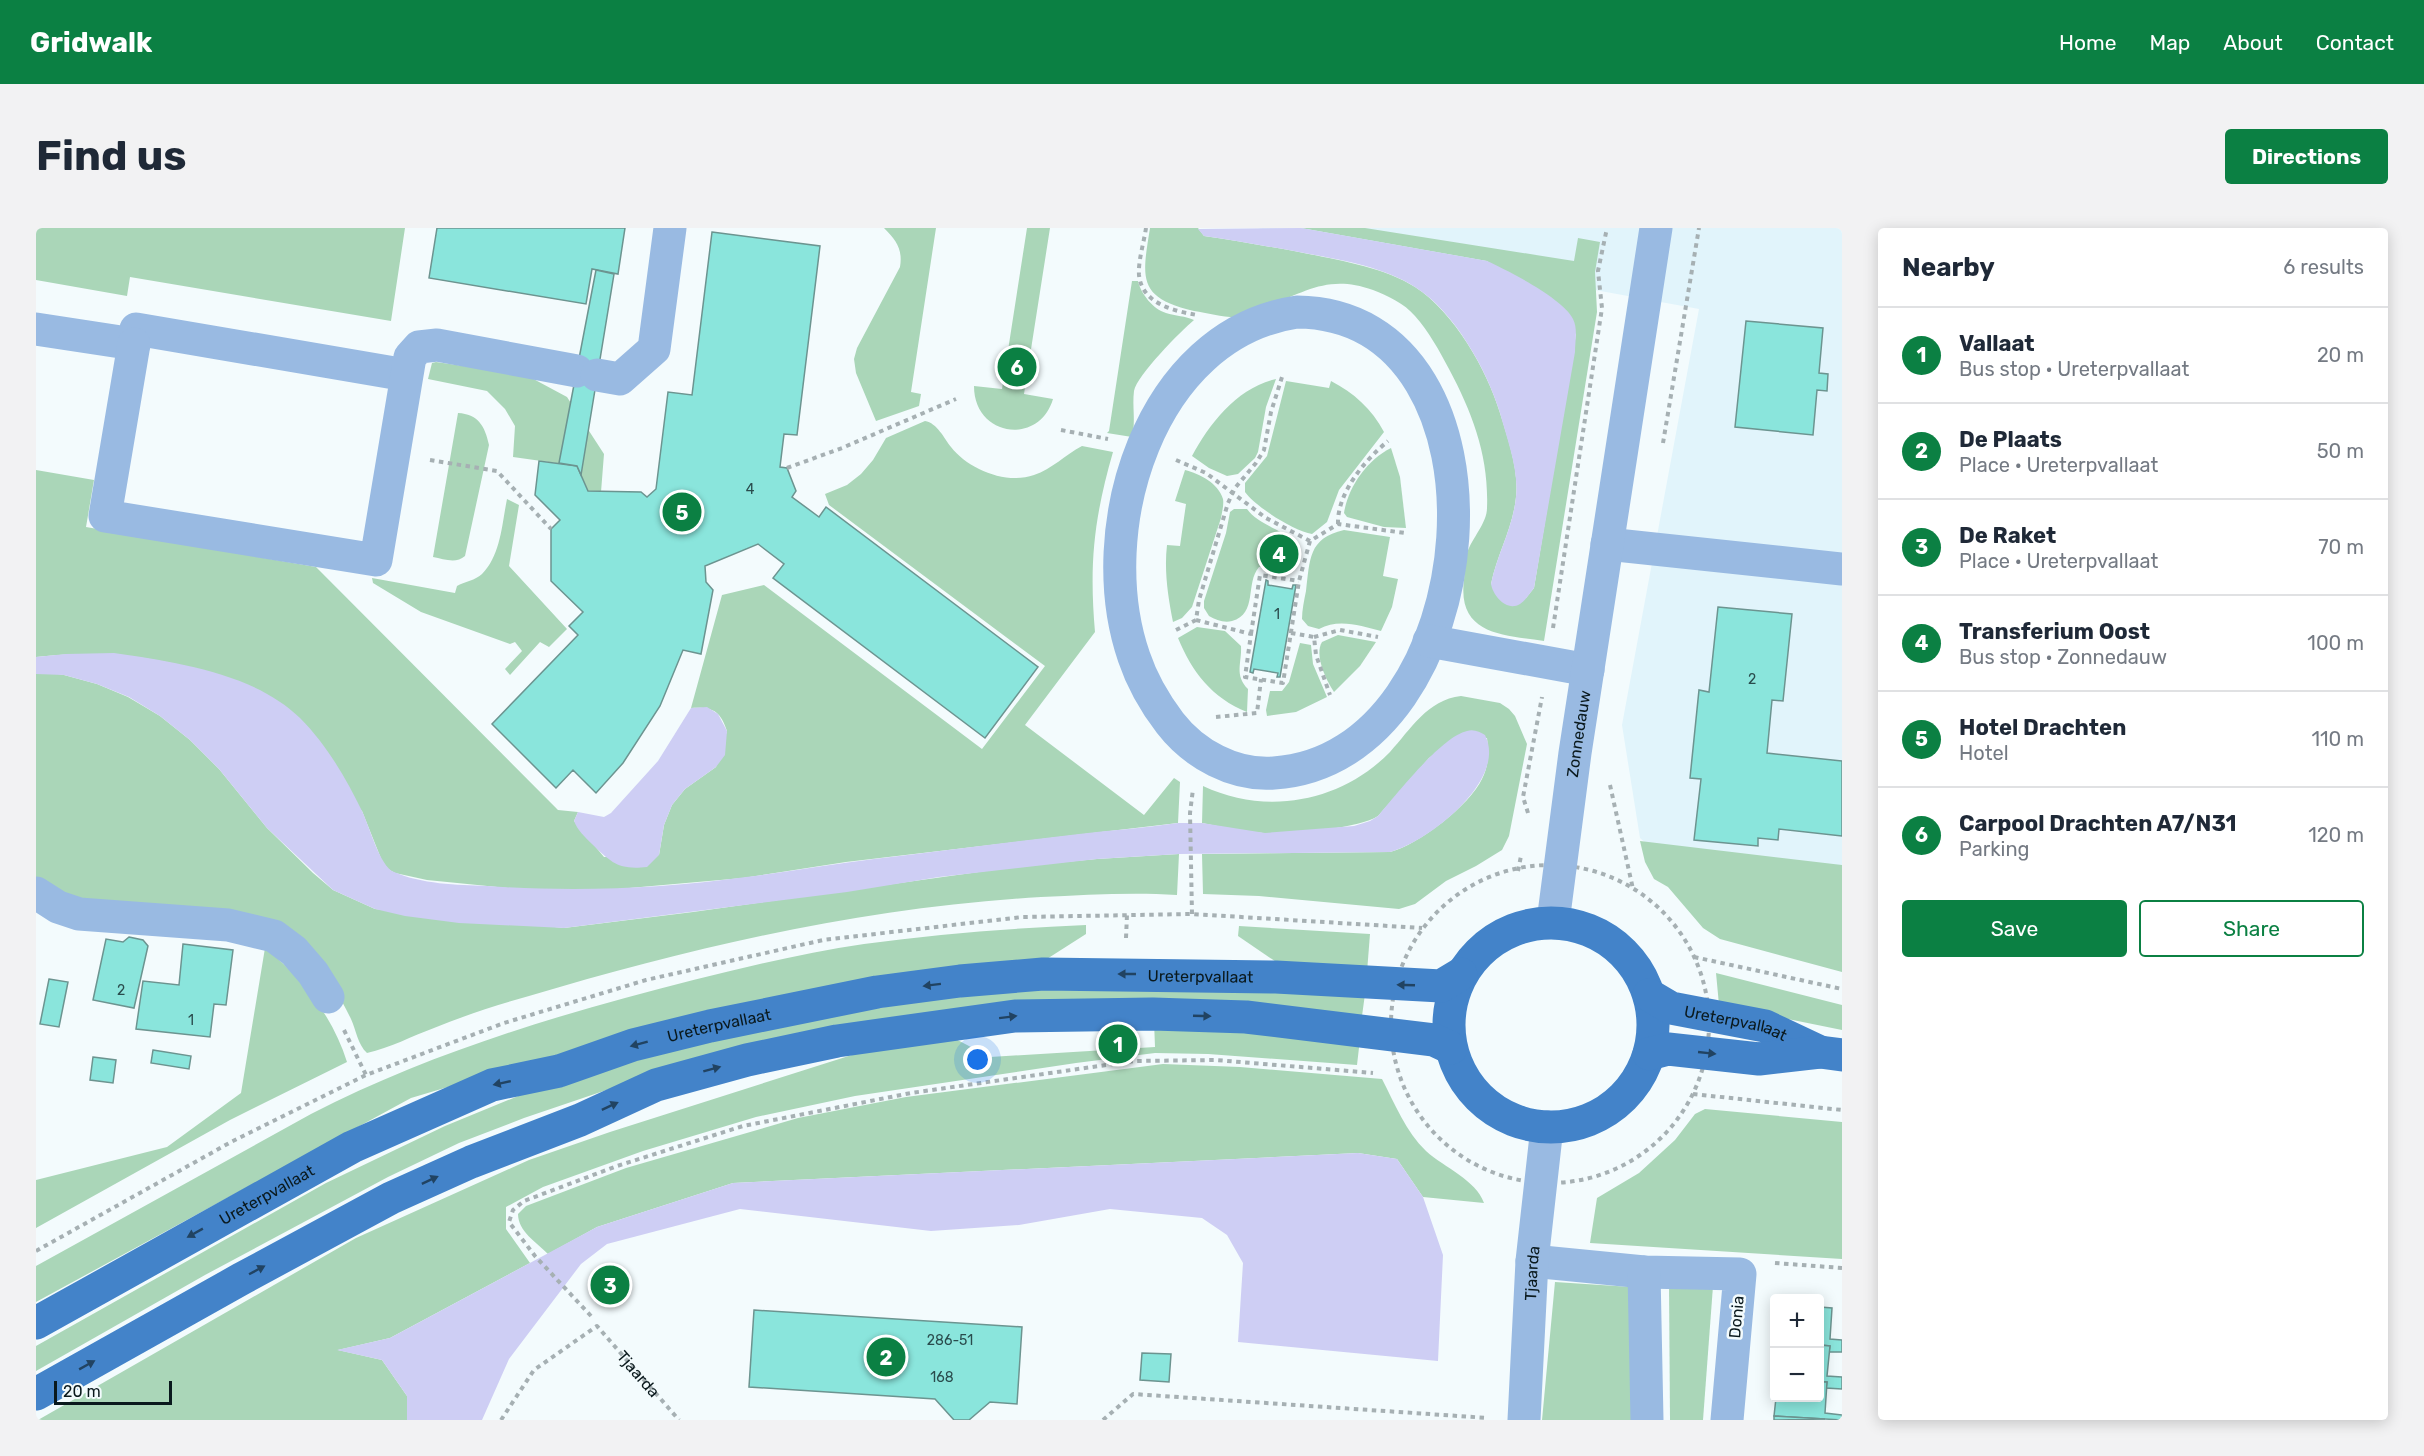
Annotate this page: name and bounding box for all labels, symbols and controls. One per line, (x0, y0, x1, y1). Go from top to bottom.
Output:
text: Gridwalk (30, 26, 152, 59)
text: Home (2059, 30, 2116, 55)
text: Map (2149, 30, 2190, 55)
text: About (2223, 30, 2283, 55)
text: Contact (2316, 30, 2394, 55)
button: Directions (2225, 129, 2388, 184)
text: Find us (36, 131, 187, 181)
text: Nearby (1902, 252, 1995, 283)
text: 6 results (2283, 255, 2364, 279)
text: Vallaat (1959, 330, 2035, 357)
text: 1 (1917, 343, 1926, 367)
text: 20 m (2317, 343, 2364, 367)
pin: 6 (998, 344, 1036, 390)
text: Bus stop · Ureterpvallaat (1959, 357, 2189, 381)
text: De Plaats (1959, 426, 2062, 453)
text: 2 (1915, 439, 1928, 463)
text: 50 m (2317, 439, 2364, 463)
text: Place · Ureterpvallaat (1959, 453, 2158, 477)
house number: 4 (746, 481, 755, 498)
pin: 5 (662, 490, 702, 534)
text: De Raket (1959, 522, 2056, 549)
pin: 4 (1260, 532, 1298, 576)
text: 3 (1915, 535, 1928, 559)
text: 70 m (2318, 535, 2364, 559)
text: Place · Ureterpvallaat (1959, 549, 2158, 573)
house number: 1 (1274, 606, 1280, 623)
text: Transferium Oost (1959, 618, 2150, 645)
text: 4 (1915, 631, 1928, 655)
text: 100 m (2307, 631, 2364, 655)
text: Bus stop · Zonnedauw (1959, 645, 2167, 669)
house number: 2 (1748, 671, 1756, 688)
street label: Zonnedauw (1563, 689, 1595, 778)
text: Hotel Drachten (1959, 714, 2126, 741)
text: 5 (1915, 727, 1928, 751)
text: 110 m (2312, 727, 2364, 751)
text: Hotel (1959, 741, 2009, 765)
text: Carpool Drachten A7/N31 (1959, 810, 2237, 837)
text: 6 (1915, 823, 1928, 847)
text: 120 m (2308, 823, 2364, 847)
text: Parking (1959, 837, 2030, 861)
button: Save (1902, 900, 2127, 957)
button: Share (2139, 900, 2364, 957)
street label: Ureterpvallaat (1148, 966, 1253, 987)
one-way arrow (1117, 969, 1136, 979)
one-way arrow (923, 980, 942, 989)
one-way arrow (1396, 980, 1415, 989)
house number: 2 (117, 982, 125, 999)
street label: Ureterpvallaat (1682, 1002, 1790, 1045)
street label: Ureterpvallaat (665, 1005, 773, 1046)
one-way arrow (1193, 1011, 1212, 1020)
house number: 1 (188, 1012, 194, 1029)
one-way arrow (998, 1012, 1017, 1022)
pin: 1 (1098, 1022, 1138, 1066)
one-way arrow (630, 1040, 648, 1049)
your location (963, 1045, 992, 1074)
one-way arrow (1697, 1048, 1716, 1058)
one-way arrow (703, 1064, 722, 1074)
one-way arrow (492, 1079, 511, 1088)
one-way arrow (602, 1101, 620, 1111)
street label: Ureterpvallaat (216, 1161, 318, 1229)
one-way arrow (422, 1176, 439, 1185)
one-way arrow (187, 1228, 204, 1238)
street label: Tjaarda (1521, 1245, 1544, 1301)
pin: 3 (590, 1262, 630, 1308)
one-way arrow (249, 1265, 266, 1275)
map controls (1770, 1294, 1824, 1402)
button: + (1770, 1294, 1824, 1348)
street label: Donia (1725, 1295, 1748, 1339)
house number: 286-51 (927, 1332, 973, 1349)
pin: 2 (866, 1334, 906, 1380)
street label: Tjaarda (613, 1347, 664, 1401)
button: − (1770, 1348, 1824, 1402)
one-way arrow (79, 1360, 95, 1371)
house number: 168 (930, 1369, 954, 1386)
scale bar (54, 1378, 172, 1406)
text: 20 m (63, 1382, 101, 1401)

